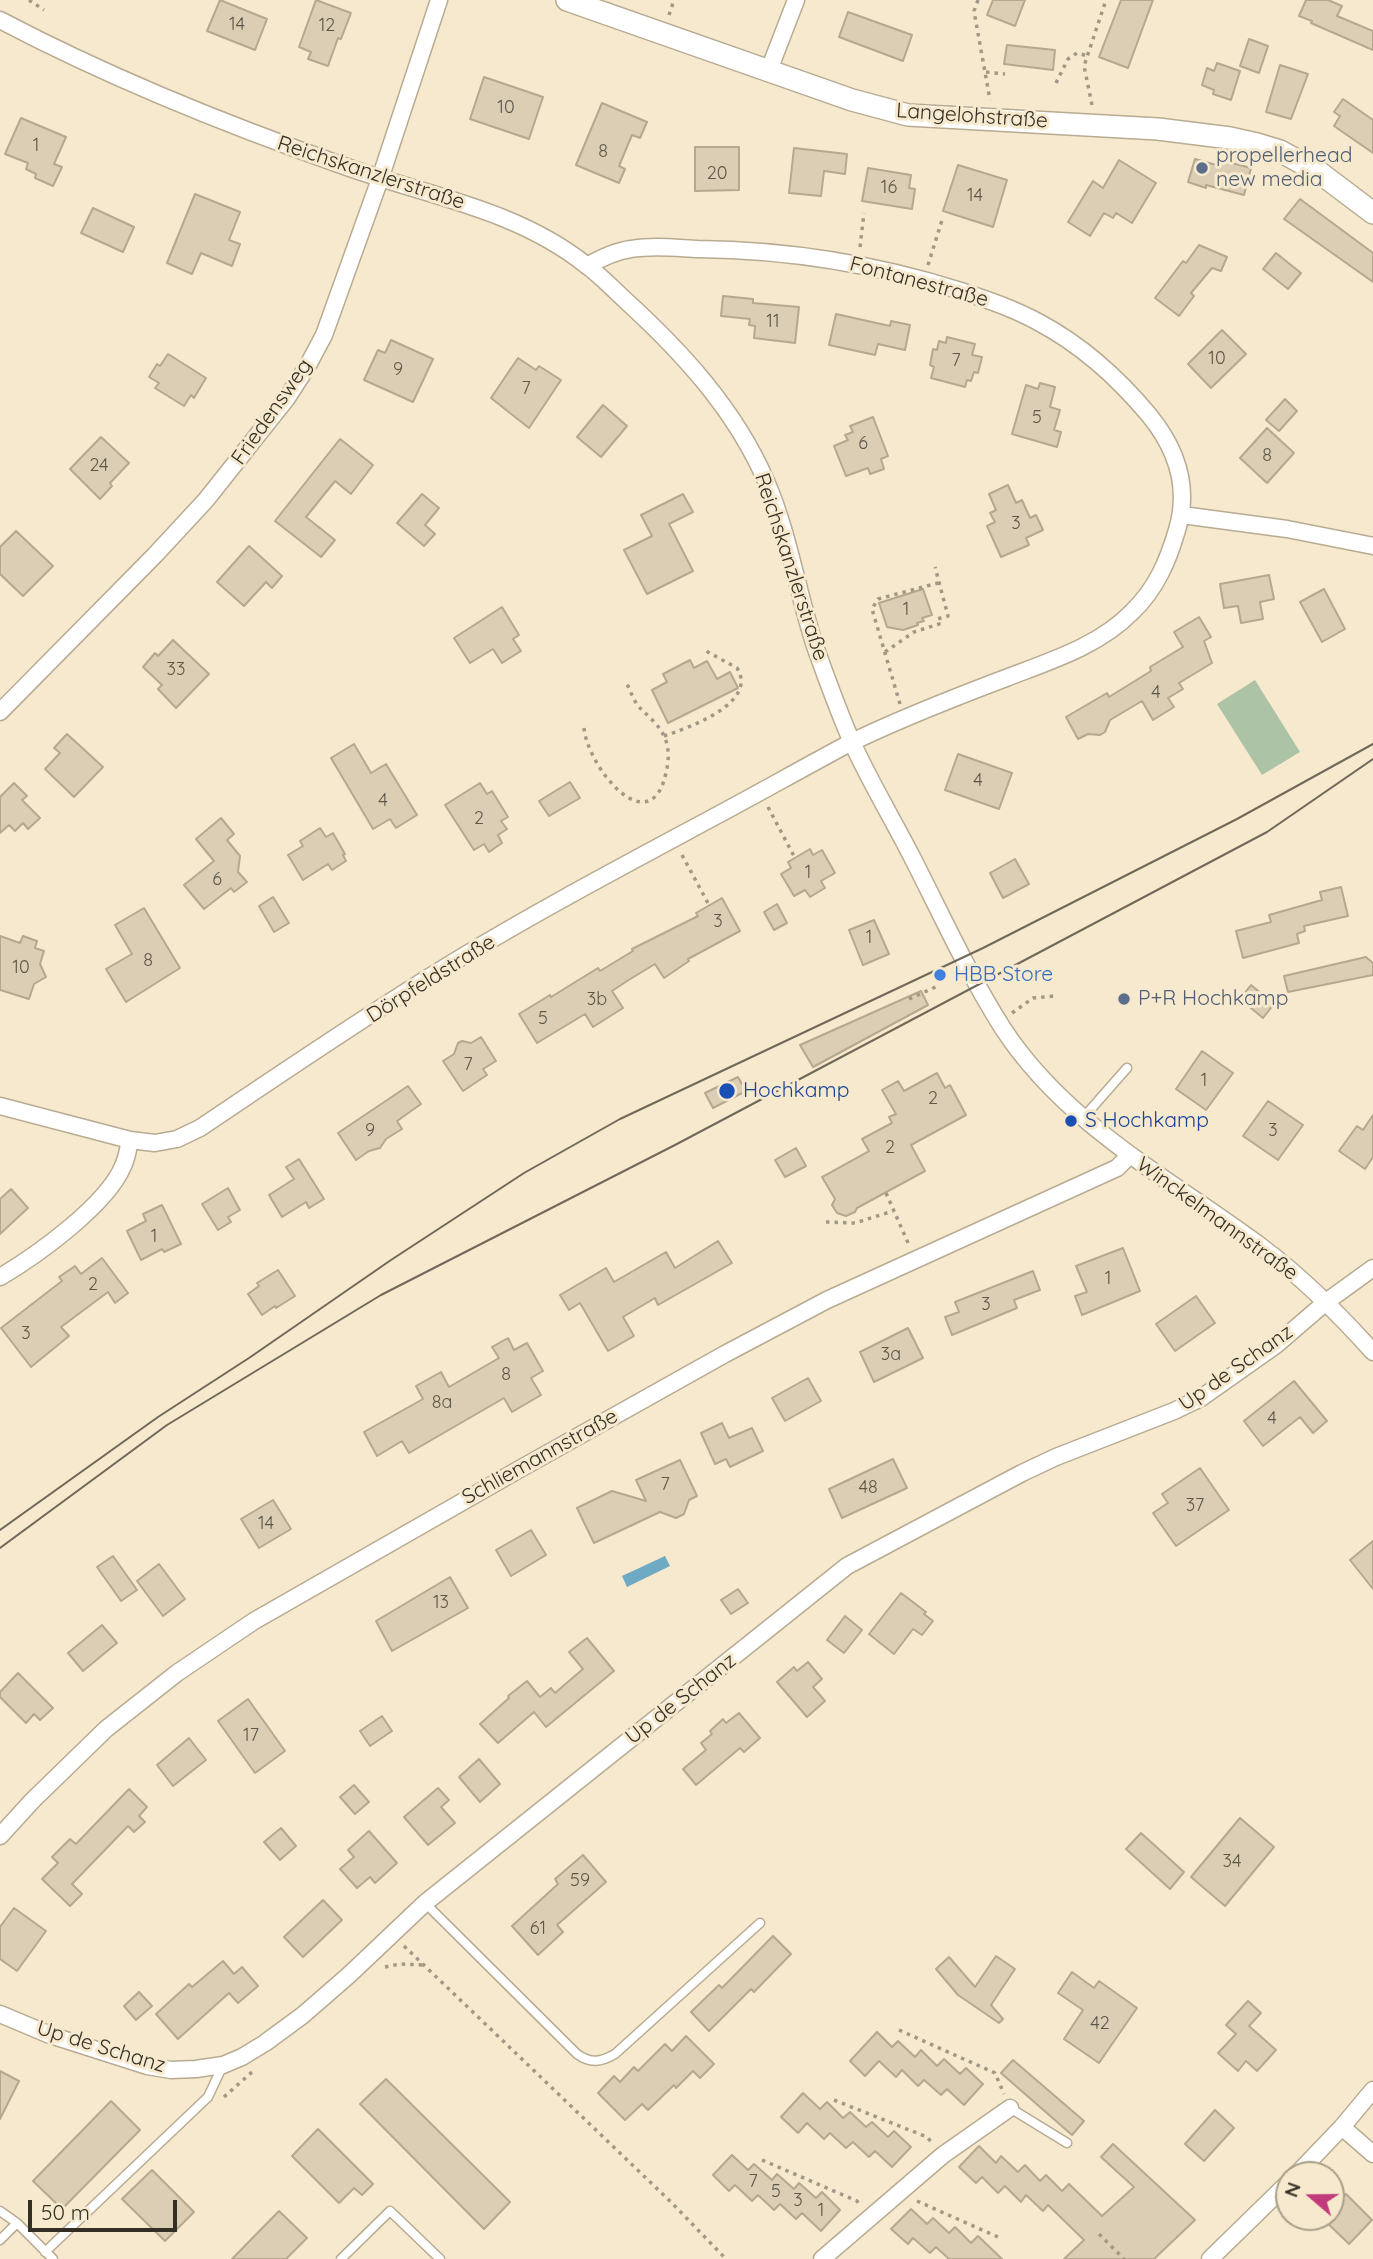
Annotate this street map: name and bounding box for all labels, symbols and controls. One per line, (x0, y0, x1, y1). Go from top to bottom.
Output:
house number: 14 (229, 14, 245, 36)
house number: 12 (319, 15, 335, 37)
house number: 10 (497, 97, 515, 119)
street label: Langelohstraße (895, 98, 1049, 134)
street label: Reichskanzlerstraße (274, 131, 468, 215)
house number: 1 (33, 135, 39, 157)
house number: 8 (598, 141, 608, 163)
place label: propellerhead new media (1216, 143, 1352, 193)
marker: propellerhead new media (1194, 160, 1210, 176)
house number: 20 (707, 163, 727, 185)
house number: 16 (881, 177, 897, 199)
house number: 14 (967, 185, 983, 207)
street label: Fontanestraße (847, 251, 991, 313)
house number: 11 (766, 311, 780, 333)
house number: 10 (1208, 348, 1226, 370)
house number: 7 (951, 350, 961, 372)
street label: Friedensweg (226, 354, 318, 470)
house number: 9 (393, 359, 403, 381)
house number: 7 (521, 378, 531, 400)
house number: 5 (1032, 407, 1042, 429)
house number: 6 (858, 433, 868, 455)
house number: 8 (1262, 445, 1272, 467)
house number: 24 (89, 455, 109, 477)
street label: Reichskanzlerstraße (749, 470, 833, 664)
house number: 3 (1011, 513, 1021, 535)
house number: 1 (903, 599, 909, 621)
house number: 33 (167, 659, 185, 681)
house number: 4 (1151, 682, 1161, 704)
house number: 4 (973, 770, 983, 792)
house number: 4 (378, 790, 388, 812)
house number: 2 (474, 808, 484, 830)
house number: 1 (805, 862, 811, 884)
house number: 6 (212, 869, 222, 891)
house number: 3 (713, 911, 723, 933)
house number: 1 (866, 927, 872, 949)
street label: Dörpfeldstraße (362, 929, 500, 1029)
house number: 8 (143, 950, 153, 972)
house number: 10 (12, 957, 30, 979)
place label: HBB Store (954, 962, 1053, 988)
marker: HBB Store (932, 967, 948, 983)
place label: P+R Hochkamp (1138, 986, 1288, 1012)
house number: 3b (587, 989, 607, 1011)
marker: P+R Hochkamp (1116, 991, 1132, 1007)
house number: 5 (538, 1008, 548, 1030)
house number: 7 (463, 1054, 473, 1076)
house number: 1 (1201, 1070, 1207, 1092)
place label: Hochkamp (743, 1078, 849, 1104)
marker: Hochkamp (717, 1081, 737, 1101)
house number: 2 (928, 1088, 938, 1110)
place label: S Hochkamp (1085, 1108, 1209, 1134)
marker: S Hochkamp (1063, 1113, 1079, 1129)
house number: 9 (365, 1120, 375, 1142)
house number: 3 (1268, 1120, 1278, 1142)
house number: 2 (885, 1137, 895, 1159)
street label: Winckelmannstraße (1131, 1152, 1303, 1286)
house number: 1 (151, 1226, 157, 1248)
house number: 1 (1105, 1268, 1111, 1290)
house number: 2 (88, 1274, 98, 1296)
house number: 3 (981, 1294, 991, 1316)
street label: Up de Schanz (1174, 1319, 1298, 1417)
house number: 3 (21, 1323, 31, 1345)
house number: 3a (881, 1344, 901, 1366)
house number: 8 (501, 1364, 511, 1386)
house number: 8a (432, 1392, 452, 1414)
street label: Schliemannstraße (458, 1404, 622, 1510)
house number: 4 (1267, 1408, 1277, 1430)
house number: 7 (660, 1474, 670, 1496)
house number: 48 (858, 1477, 878, 1499)
house number: 37 (1186, 1495, 1204, 1517)
house number: 14 (258, 1513, 274, 1535)
house number: 13 (433, 1592, 449, 1614)
street label: Up de Schanz (621, 1648, 741, 1750)
house number: 17 (243, 1725, 259, 1747)
house number: 34 (1223, 1851, 1241, 1873)
house number: 59 (570, 1870, 590, 1892)
house number: 61 (530, 1918, 546, 1940)
house number: 42 (1090, 2013, 1110, 2035)
street label: Up de Schanz (34, 2015, 168, 2079)
north arrow (1275, 2161, 1345, 2231)
house number: 7 (748, 2171, 758, 2193)
text: N (1278, 2179, 1306, 2200)
house number: 5 (771, 2181, 781, 2203)
scale bar (32, 2186, 180, 2230)
house number: 3 (793, 2190, 803, 2212)
text: 50 m (41, 2199, 90, 2225)
house number: 1 (818, 2200, 824, 2222)

